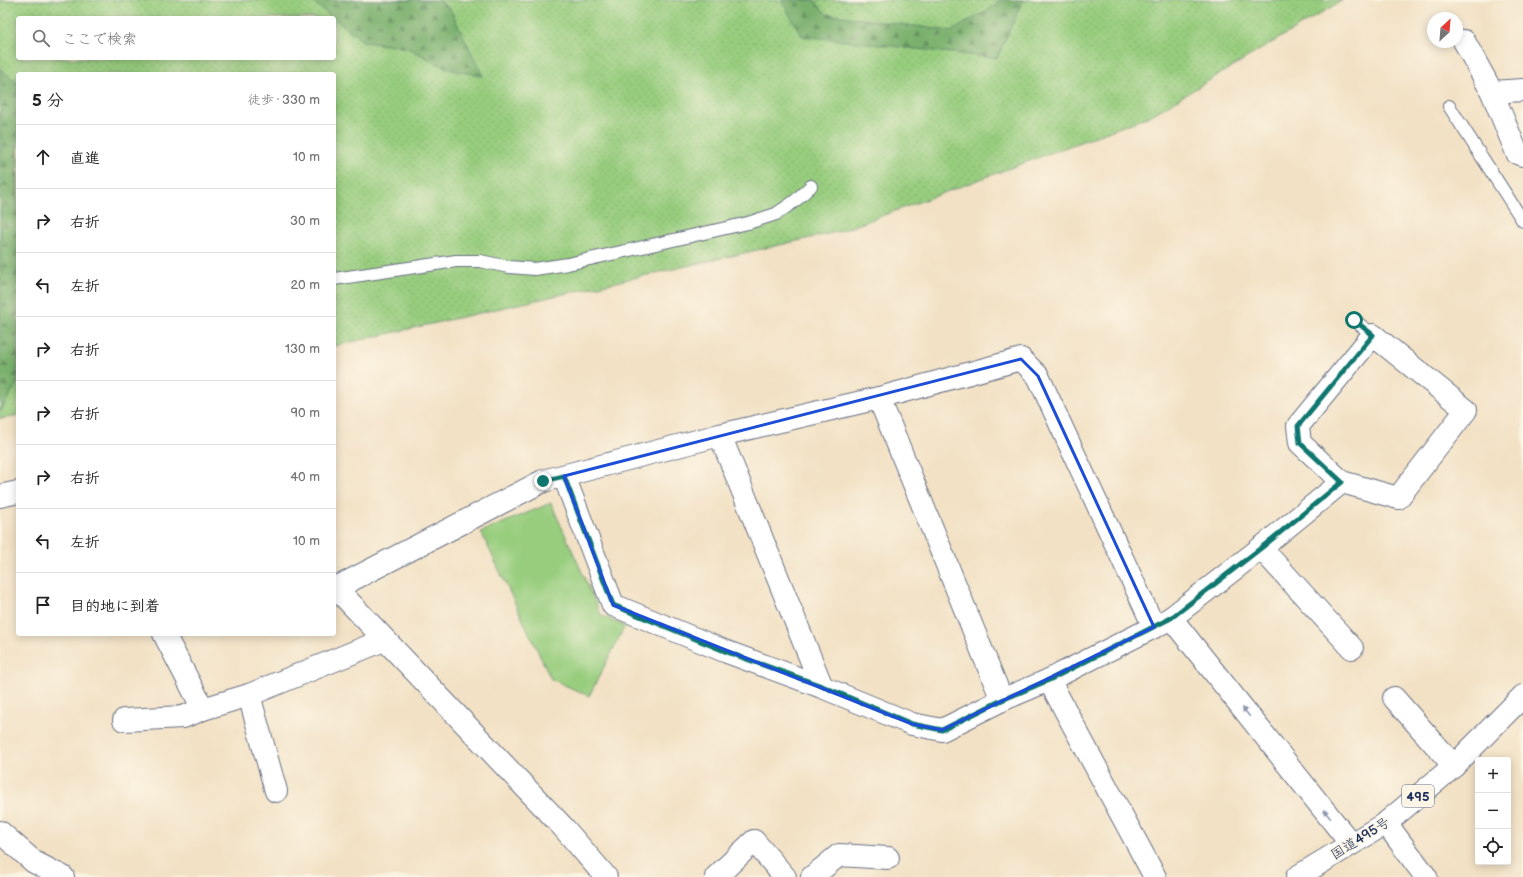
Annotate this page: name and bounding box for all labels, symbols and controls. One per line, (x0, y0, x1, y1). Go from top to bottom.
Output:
north arrow (1427, 12, 1463, 48)
search box (16, 16, 336, 60)
icon: search (30, 27, 52, 49)
text: ここで検索 (62, 30, 137, 49)
text: 5 分 (32, 91, 63, 111)
text: 徒歩 · 330 m (248, 92, 320, 108)
icon: ahead (32, 146, 54, 168)
text: 直進 (70, 149, 100, 168)
text: 10 m (293, 149, 320, 165)
icon: right (32, 210, 54, 232)
text: 右折 (70, 213, 100, 232)
text: 30 m (290, 213, 320, 229)
icon: left (32, 274, 54, 296)
text: 左折 (70, 277, 100, 296)
text: 20 m (290, 277, 320, 293)
route start (1345, 311, 1363, 329)
icon: right (32, 338, 54, 360)
text: 右折 (70, 341, 100, 360)
text: 130 m (285, 341, 320, 357)
icon: right (32, 402, 54, 424)
text: 右折 (70, 405, 100, 424)
text: 90 m (291, 405, 320, 421)
icon: right (32, 466, 54, 488)
text: 右折 (70, 469, 100, 488)
text: 40 m (290, 469, 320, 485)
route end (534, 472, 552, 490)
icon: left (32, 530, 54, 552)
text: 左折 (70, 533, 100, 552)
text: 10 m (293, 533, 320, 549)
icon: arrive (32, 594, 54, 616)
text: 目的地に到着 (70, 597, 160, 616)
one-way arrow (1242, 707, 1250, 718)
map controls (1475, 757, 1511, 865)
button: + (1475, 757, 1511, 793)
road number: 495 (1402, 785, 1434, 807)
button: − (1475, 793, 1511, 829)
one-way arrow (1323, 808, 1331, 819)
street label: 国道495号 (1327, 814, 1393, 863)
button: locate (1475, 829, 1511, 865)

